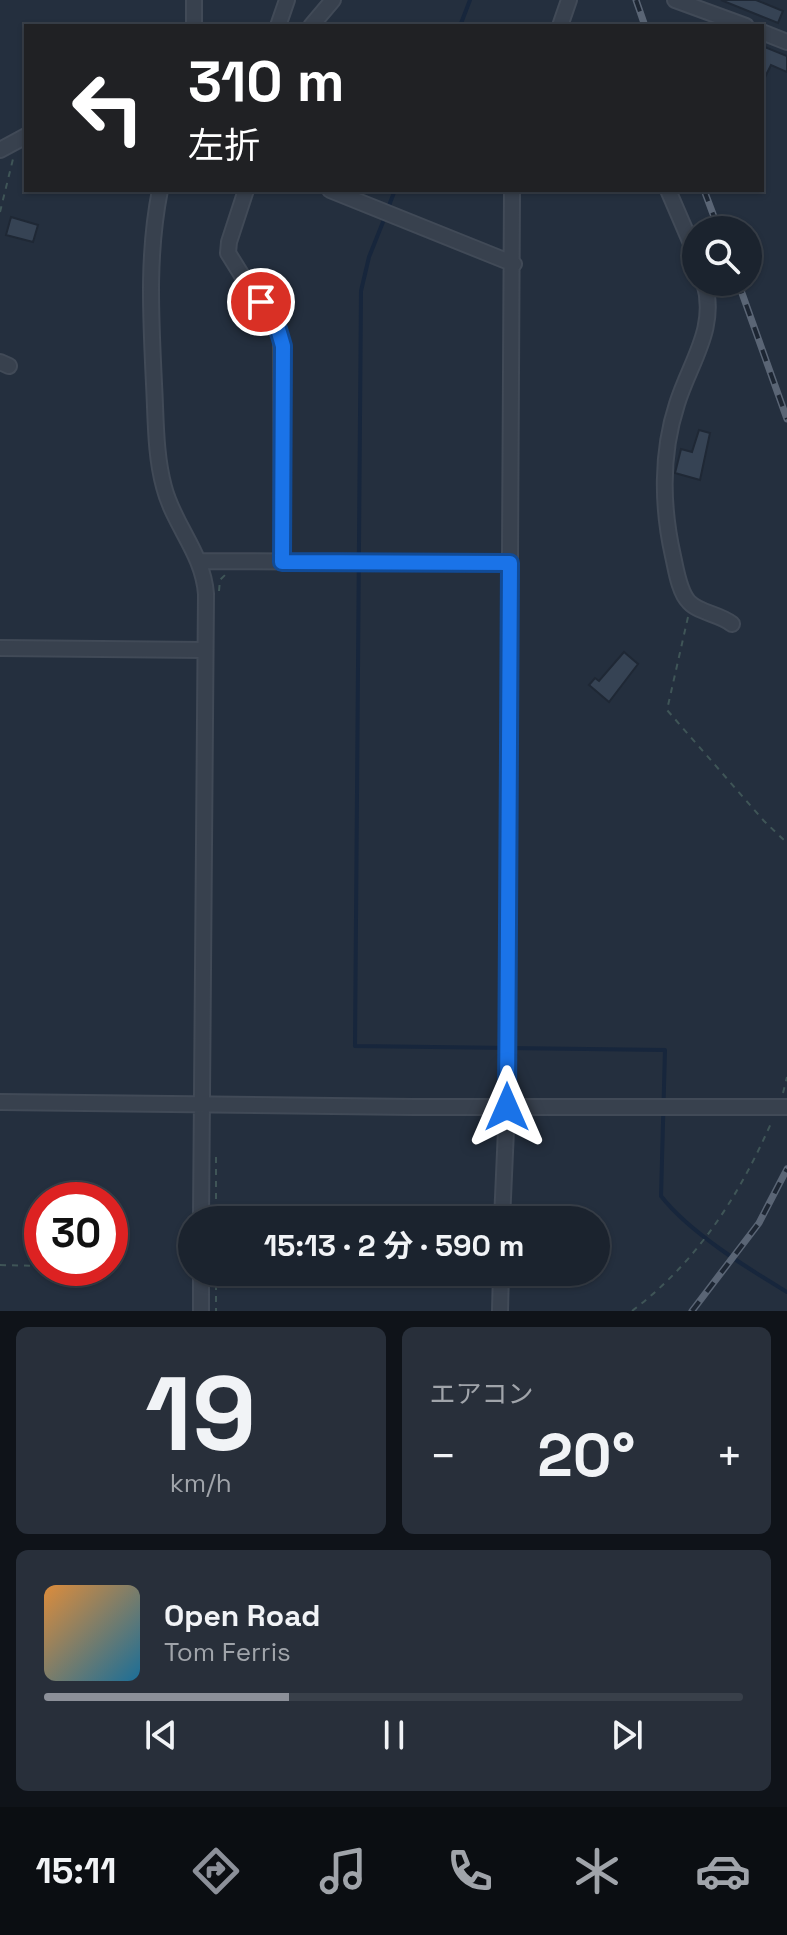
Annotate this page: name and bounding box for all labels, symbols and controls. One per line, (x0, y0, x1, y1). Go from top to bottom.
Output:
text: 310 m (188, 46, 345, 117)
icon: left (56, 56, 160, 160)
text: 左折 (188, 123, 260, 169)
map controls (682, 216, 762, 296)
button: search (682, 216, 762, 296)
pin (227, 268, 295, 336)
icon: arrive (239, 280, 283, 324)
position arrow (465, 1065, 549, 1149)
speed limit sign: 30 (24, 1182, 128, 1286)
text: 15:13 · 2 分 · 590 m (264, 1226, 524, 1265)
text: 19 (145, 1348, 256, 1480)
text: エアコン (430, 1377, 534, 1411)
text: 20° (537, 1417, 635, 1494)
text: − (430, 1428, 457, 1484)
text: + (716, 1428, 743, 1484)
text: km/h (170, 1466, 232, 1500)
text: Open Road (164, 1596, 320, 1635)
text: Tom Ferris (164, 1635, 291, 1669)
icon: previous (139, 1713, 183, 1757)
icon: pause (372, 1713, 416, 1757)
icon: next (605, 1713, 649, 1757)
icon: directions (188, 1843, 244, 1899)
icon: music (315, 1843, 371, 1899)
icon: phone (442, 1843, 498, 1899)
icon: climate (569, 1843, 625, 1899)
icon: car (695, 1843, 751, 1899)
text: 15:11 (35, 1848, 117, 1894)

